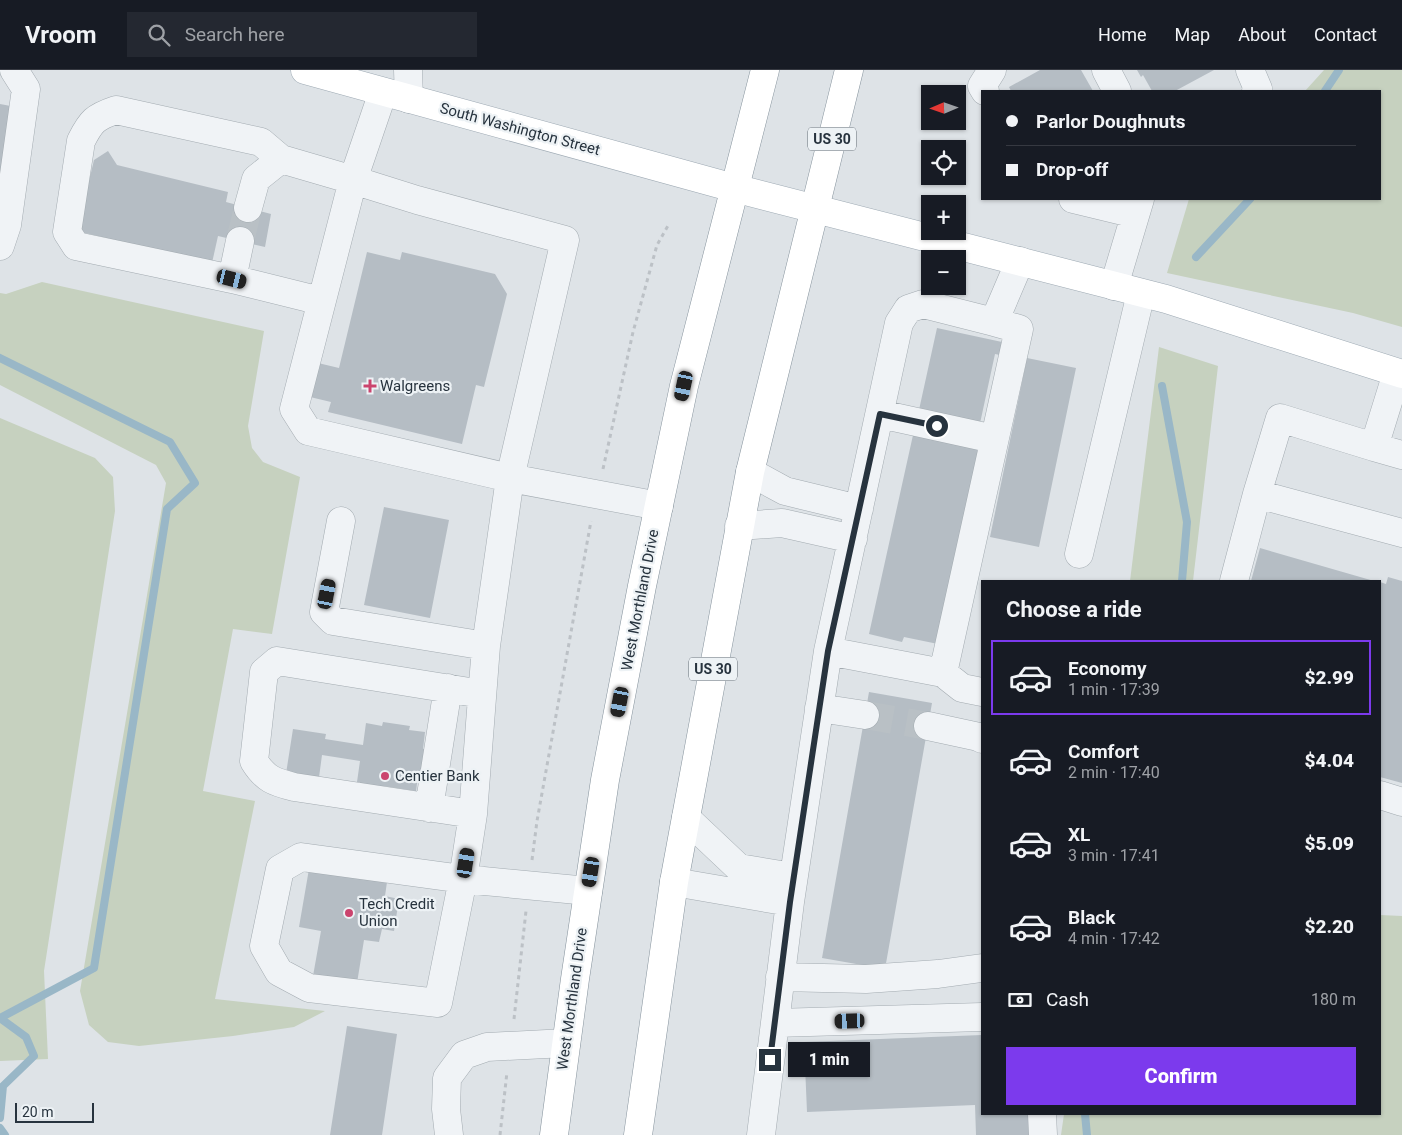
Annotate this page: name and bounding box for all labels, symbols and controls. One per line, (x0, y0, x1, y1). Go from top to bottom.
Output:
search box (127, 12, 477, 57)
text: Vroom (25, 21, 97, 49)
icon: search (145, 21, 173, 49)
text: Search here (185, 23, 285, 46)
text: Home (1098, 24, 1147, 45)
text: Map (1175, 24, 1210, 45)
text: About (1238, 24, 1286, 45)
text: Contact (1314, 24, 1377, 45)
north arrow (921, 85, 966, 130)
map controls (921, 85, 966, 295)
street label: South Washington Street (438, 99, 602, 159)
text: Parlor Doughnuts (1036, 110, 1185, 133)
road number: US 30 (808, 128, 856, 150)
button: locate (921, 140, 966, 185)
text: Drop-off (1036, 158, 1108, 181)
button: + (921, 195, 966, 240)
button: − (921, 250, 966, 295)
car (215, 268, 248, 290)
car (673, 370, 694, 402)
place label: Walgreens (380, 377, 450, 395)
marker: Walgreens (364, 380, 376, 392)
route start (926, 415, 948, 437)
street label: West Morthland Drive (617, 528, 663, 672)
car (316, 578, 337, 610)
text: Choose a ride (1006, 597, 1142, 622)
icon: car (1008, 655, 1053, 700)
text: Economy (1068, 657, 1147, 680)
road number: US 30 (689, 658, 737, 680)
text: $2.99 (1305, 666, 1354, 689)
text: 1 min · 17:39 (1068, 680, 1160, 699)
car (609, 686, 630, 718)
icon: car (1008, 738, 1053, 783)
text: Comfort (1068, 740, 1139, 763)
text: $4.04 (1305, 749, 1354, 772)
text: 2 min · 17:40 (1068, 763, 1160, 782)
place label: Centier Bank (395, 767, 480, 785)
marker: Centier Bank (379, 770, 391, 782)
icon: car (1008, 821, 1053, 866)
text: XL (1068, 823, 1090, 846)
text: $5.09 (1305, 832, 1354, 855)
text: 3 min · 17:41 (1068, 846, 1160, 865)
car (456, 847, 475, 879)
car (581, 856, 600, 888)
place label: Tech Credit Union (359, 895, 435, 930)
icon: car (1008, 904, 1053, 949)
text: Black (1068, 906, 1115, 929)
marker: Tech Credit Union (343, 907, 355, 919)
text: $2.20 (1305, 915, 1354, 938)
street label: West Morthland Drive (553, 927, 591, 1071)
text: 4 min · 17:42 (1068, 929, 1160, 948)
icon: cash (1006, 986, 1034, 1014)
text: Cash (1046, 988, 1089, 1011)
text: 180 m (1311, 990, 1356, 1009)
car (834, 1013, 865, 1029)
callout: 1 min (788, 1042, 870, 1078)
button: Confirm (1006, 1047, 1356, 1105)
route end (759, 1049, 781, 1071)
text: 1 min (809, 1050, 849, 1069)
scale bar (15, 1100, 94, 1123)
text: 20 m (22, 1104, 54, 1120)

